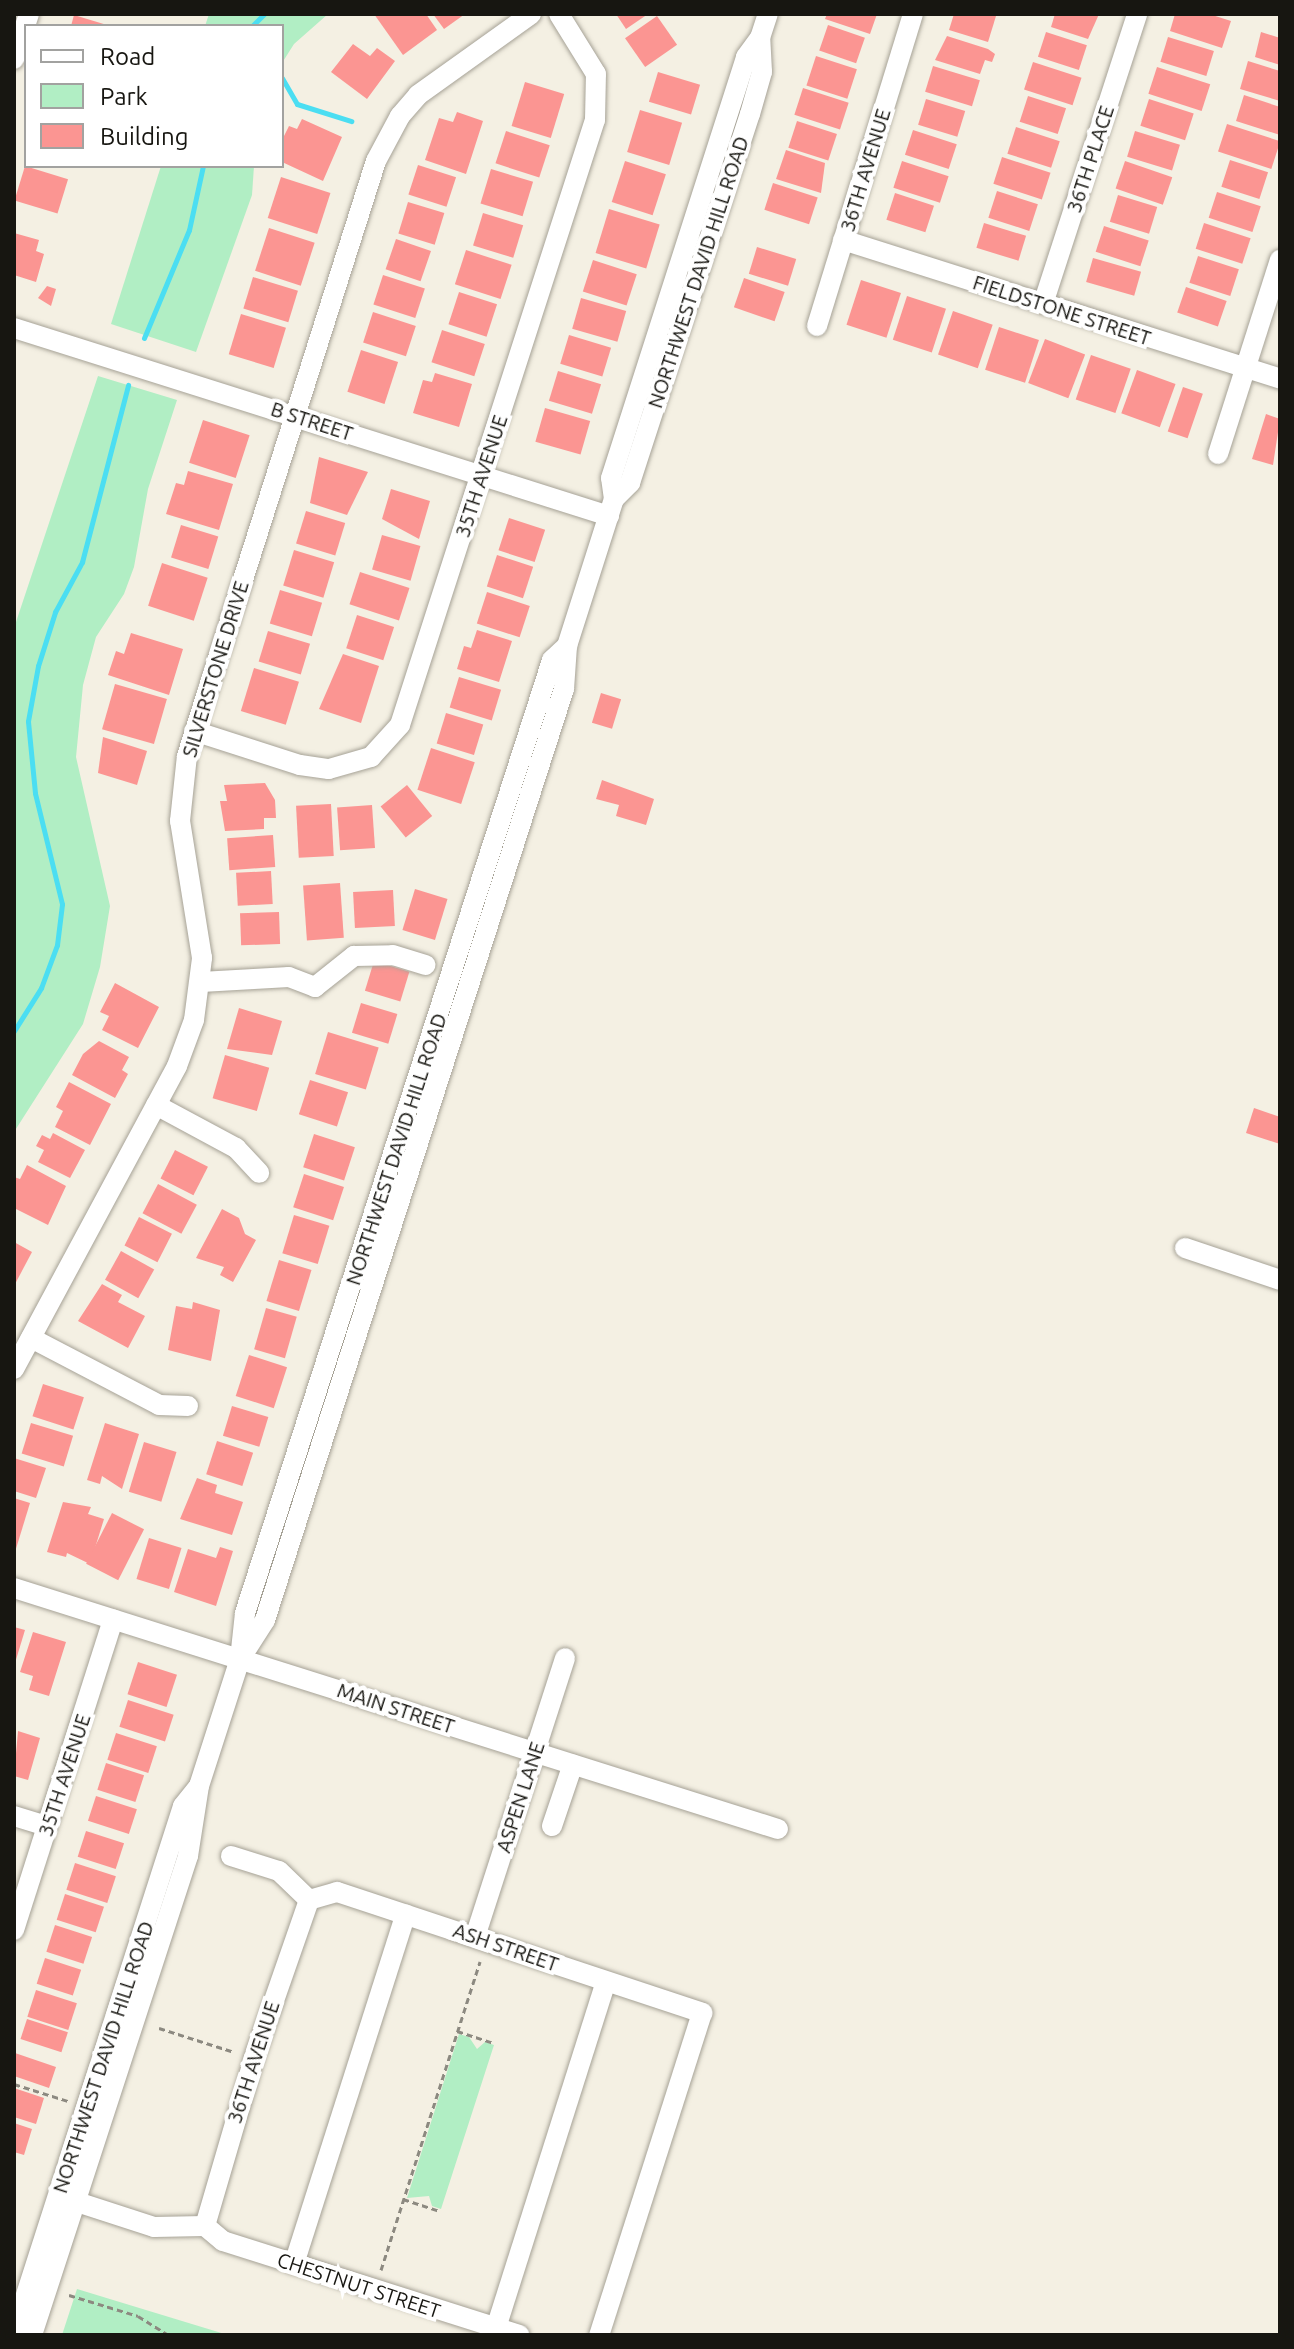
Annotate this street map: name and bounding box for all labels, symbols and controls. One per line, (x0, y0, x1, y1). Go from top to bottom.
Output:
legend (24, 24, 284, 168)
text: Road (100, 43, 155, 70)
text: Park (100, 83, 148, 110)
street label: 36TH PLACE (1061, 102, 1119, 216)
street label: 36TH AVENUE (835, 106, 895, 234)
text: Building (100, 123, 188, 150)
street label: NORTHWEST DAVID HILL ROAD (643, 133, 753, 411)
street label: FIELDSTONE STREET (970, 270, 1154, 350)
street label: B STREET (268, 396, 356, 446)
street label: 35TH AVENUE (450, 412, 512, 540)
street label: SILVERSTONE DRIVE (177, 578, 253, 760)
street label: NORTHWEST DAVID HILL ROAD (341, 1010, 451, 1288)
street label: MAIN STREET (334, 1678, 458, 1738)
street label: 35TH AVENUE (33, 1711, 95, 1839)
street label: ASPEN LANE (491, 1739, 549, 1855)
street label: NORTHWEST DAVID HILL ROAD (48, 1918, 158, 2196)
street label: ASH STREET (450, 1918, 562, 1976)
street label: 36TH AVENUE (222, 1998, 284, 2126)
street label: CHESTNUT STREET (274, 2247, 444, 2323)

